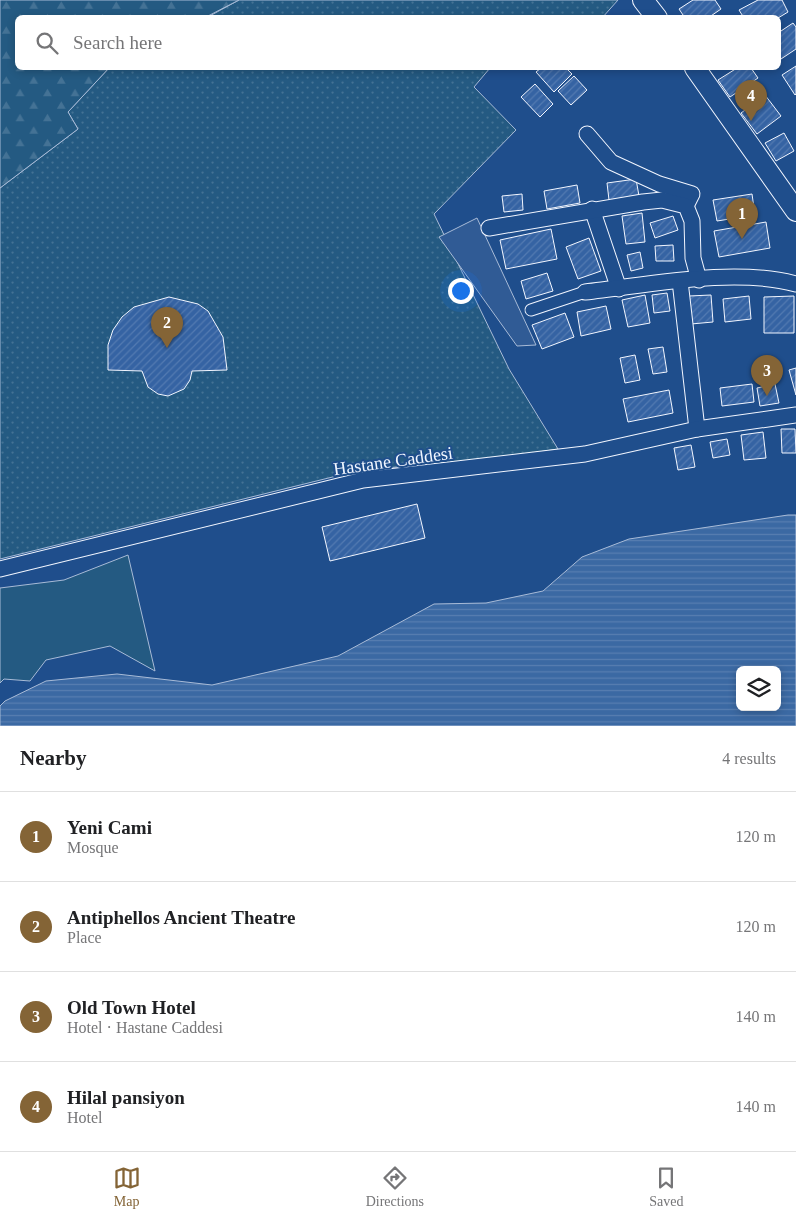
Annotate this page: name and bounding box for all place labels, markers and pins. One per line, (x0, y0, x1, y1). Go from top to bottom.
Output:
pin: 4 (735, 80, 767, 121)
pin: 1 (726, 198, 758, 239)
pin: 2 (151, 307, 183, 348)
pin: 3 (751, 355, 783, 396)

